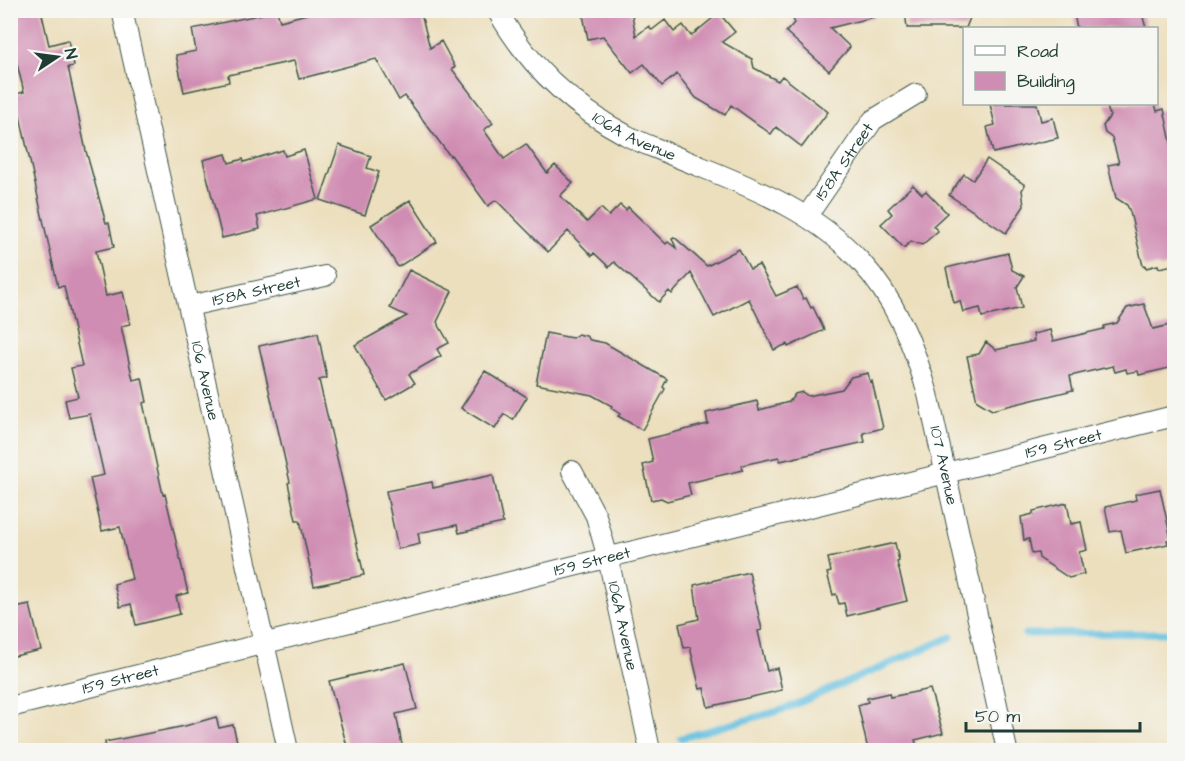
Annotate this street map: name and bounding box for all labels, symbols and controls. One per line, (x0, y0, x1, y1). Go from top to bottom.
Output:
north arrow (27, 27, 87, 87)
legend (963, 27, 1158, 105)
text: Road (1017, 39, 1058, 64)
text: N (59, 46, 82, 61)
text: Building (1017, 69, 1075, 95)
street label: 106A Avenue (588, 106, 680, 166)
street label: 158A Street (810, 118, 879, 205)
street label: 158A Street (210, 271, 303, 312)
street label: 106 Avenue (186, 339, 225, 423)
street label: 159 Street (1023, 423, 1105, 464)
street label: 107 Avenue (924, 424, 963, 507)
street label: 159 Street (551, 541, 633, 582)
street label: 106A Avenue (602, 579, 643, 673)
street label: 159 Street (80, 659, 162, 700)
scale bar (966, 695, 1140, 733)
text: 50 m (975, 704, 1020, 729)

